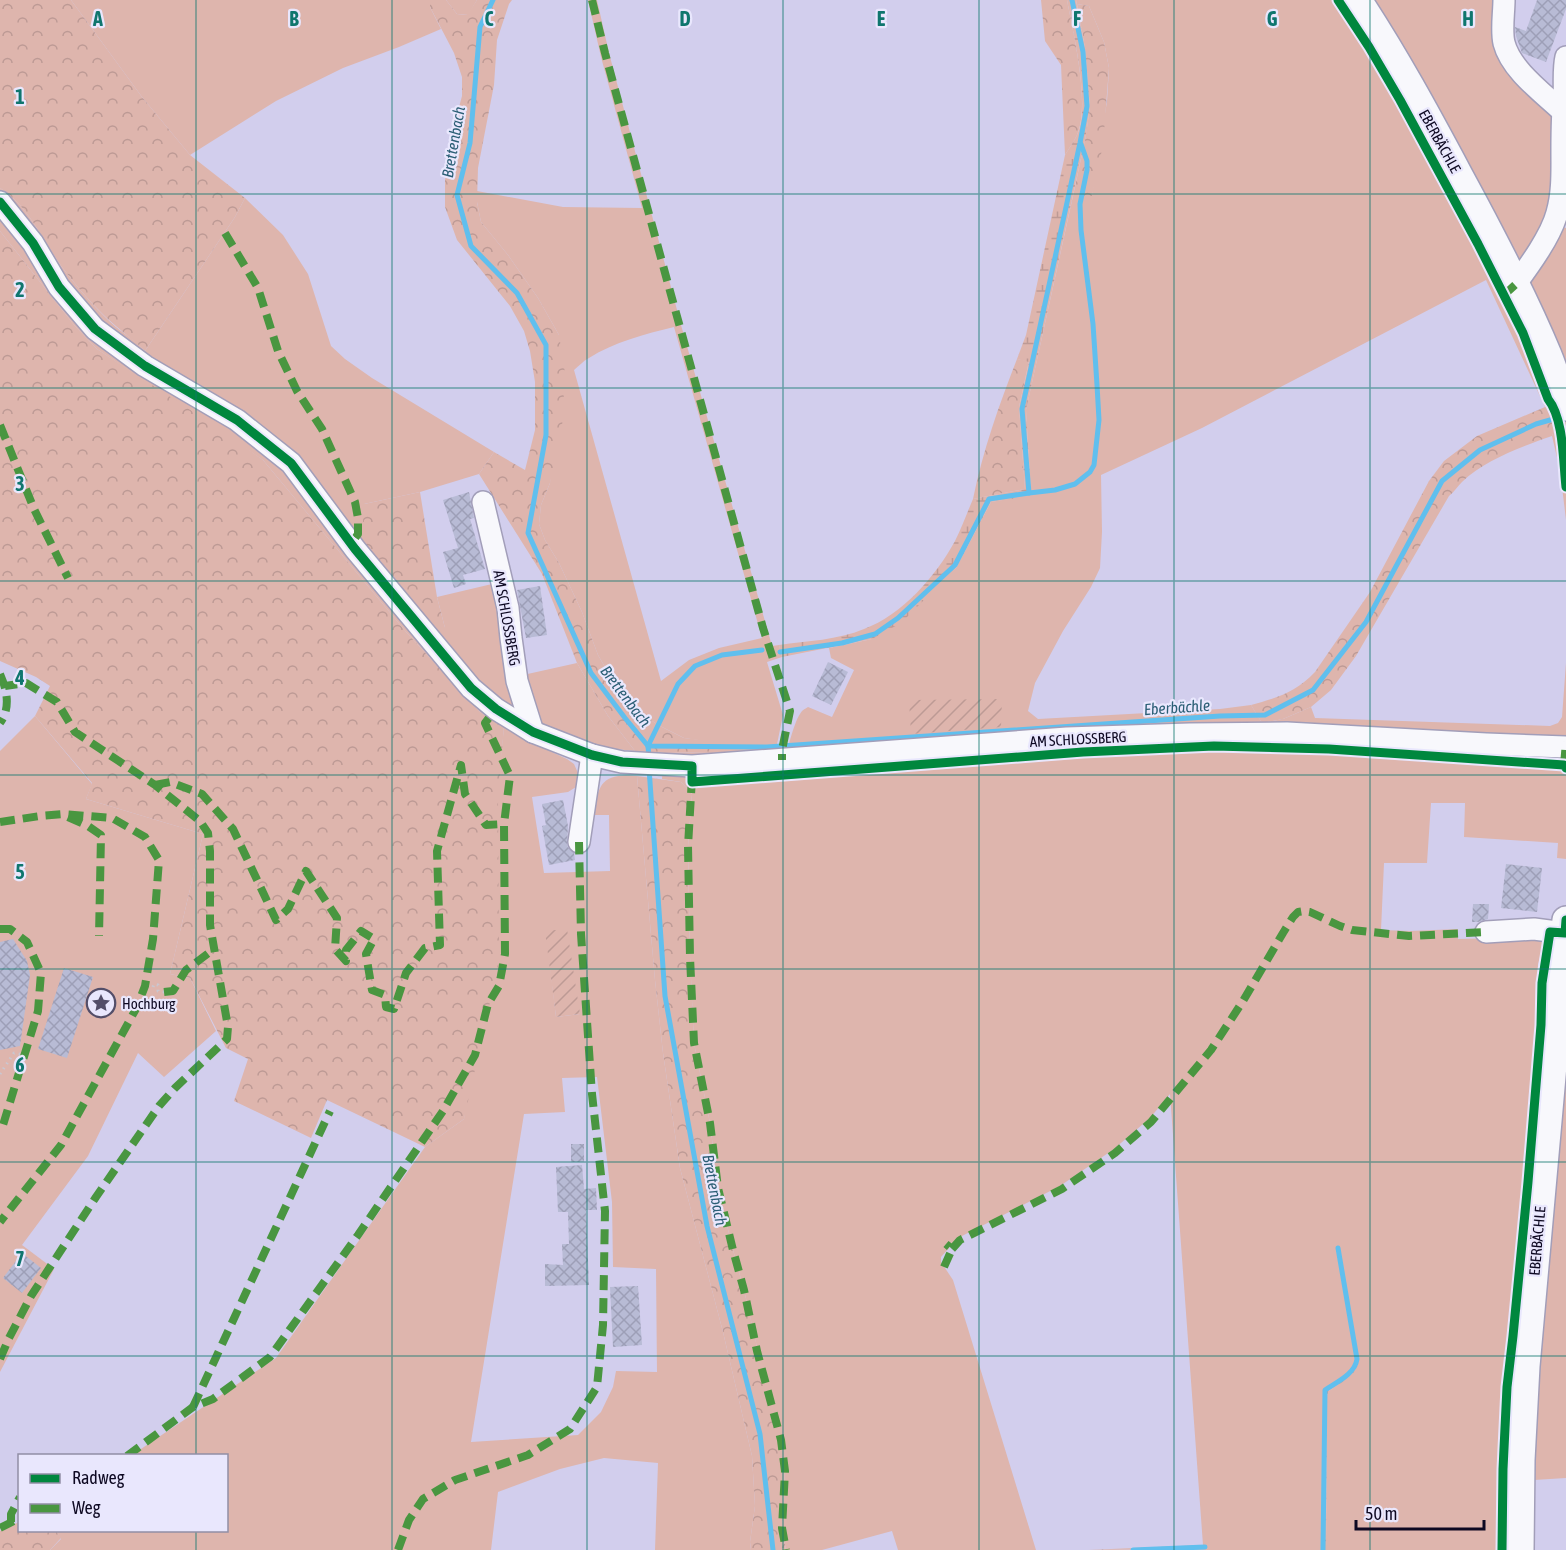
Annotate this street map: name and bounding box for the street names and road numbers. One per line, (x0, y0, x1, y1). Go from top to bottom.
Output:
street label: EBERBÄCHLE (1416, 106, 1465, 176)
street label: AM SCHLOSSBERG (490, 569, 524, 667)
street label: AM SCHLOSSBERG (1029, 728, 1127, 750)
street label: EBERBÄCHLE (1526, 1205, 1549, 1276)

